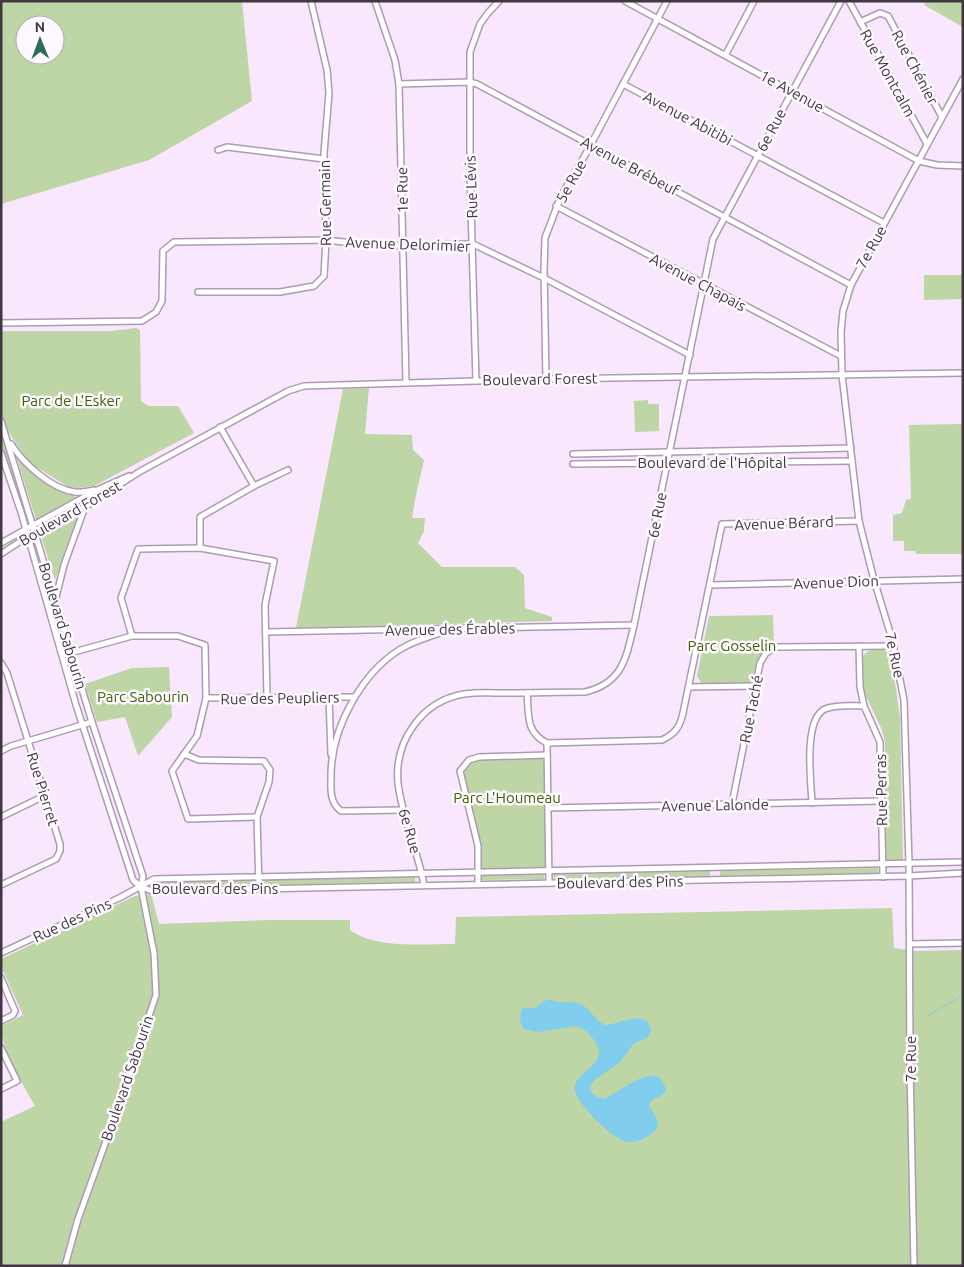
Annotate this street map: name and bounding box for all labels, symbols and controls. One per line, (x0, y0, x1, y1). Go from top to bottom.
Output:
north arrow (15, 15, 65, 65)
text: N (34, 19, 45, 35)
street label: Rue Montcalm (857, 26, 919, 120)
street label: Rue Chénier (888, 27, 942, 107)
street label: 1e Avenue (757, 66, 827, 116)
street label: Avenue Abitibi (641, 87, 735, 149)
street label: 6e Rue (753, 106, 789, 154)
street label: Avenue Brébeuf (578, 133, 682, 199)
street label: Rue Lévis (461, 155, 481, 219)
street label: 5e Rue (552, 157, 590, 205)
street label: Rue Germain (316, 160, 334, 246)
street label: 1e Rue (393, 167, 411, 213)
street label: 7e Rue (852, 223, 890, 271)
street label: Avenue Delorimier (345, 233, 471, 255)
street label: Avenue Chapais (647, 250, 749, 314)
street label: Boulevard Forest (482, 369, 598, 389)
park label: Parc de L'Esker (22, 392, 121, 409)
street label: Boulevard de l'Hôpital (637, 454, 787, 471)
street label: Boulevard Forest (16, 477, 124, 549)
street label: 6e Rue (644, 491, 670, 539)
street label: Avenue Bérard (734, 513, 834, 533)
street label: Boulevard Sabourin (36, 561, 90, 691)
street label: Avenue Dion (793, 572, 879, 592)
street label: Avenue des Érables (385, 619, 515, 639)
street label: 7e Rue (882, 631, 908, 679)
park label: Parc Gosselin (688, 637, 776, 654)
street label: Rue Taché (736, 674, 766, 744)
park label: Parc Sabourin (97, 688, 189, 705)
street label: Rue des Peupliers (220, 688, 340, 708)
street label: Rue Pierret (24, 750, 62, 828)
street label: Rue Perras (872, 754, 890, 826)
park label: Parc L'Houmeau (453, 789, 561, 806)
street label: Avenue Lalonde (661, 796, 769, 814)
street label: 6e Rue (395, 806, 425, 856)
street label: Boulevard des Pins (557, 872, 683, 892)
street label: Boulevard des Pins (152, 880, 278, 897)
street label: Rue des Pins (30, 894, 114, 946)
street label: Boulevard Sabourin (98, 1013, 156, 1143)
street label: 7e Rue (902, 1036, 919, 1082)

